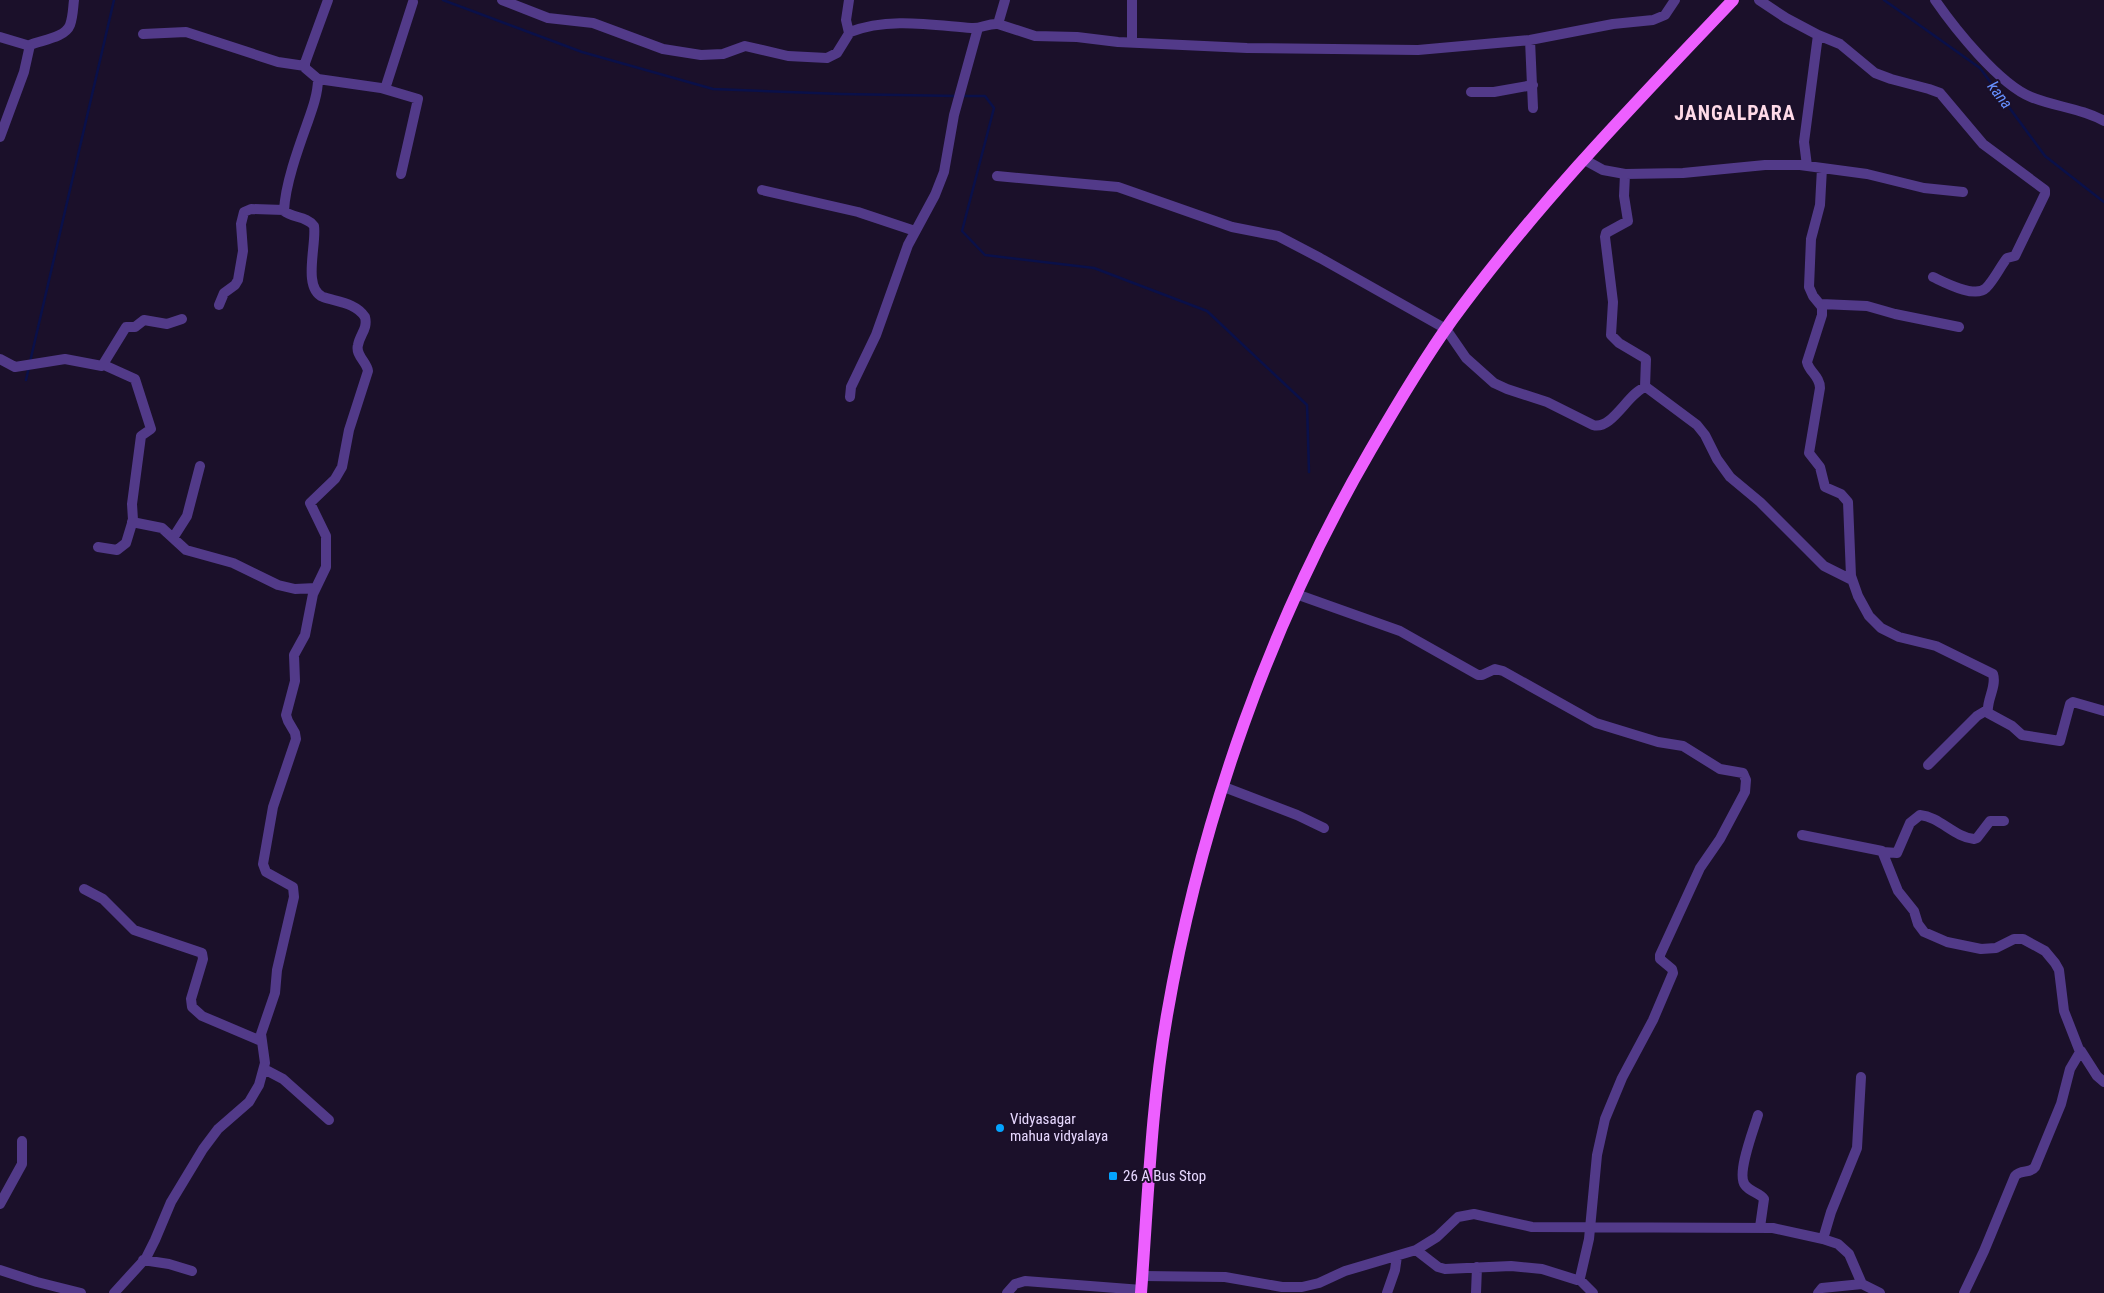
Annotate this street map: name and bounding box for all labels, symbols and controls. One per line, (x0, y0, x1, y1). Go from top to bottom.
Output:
water label: kana (1984, 78, 2016, 112)
district label: JANGALPARA (1674, 101, 1796, 125)
place label: Vidyasagar mahua vidyalaya (1010, 1110, 1108, 1145)
marker: Vidyasagar mahua vidyalaya (994, 1122, 1006, 1134)
place label: 26 A Bus Stop (1123, 1167, 1206, 1185)
marker: 26 A Bus Stop (1107, 1170, 1119, 1182)

